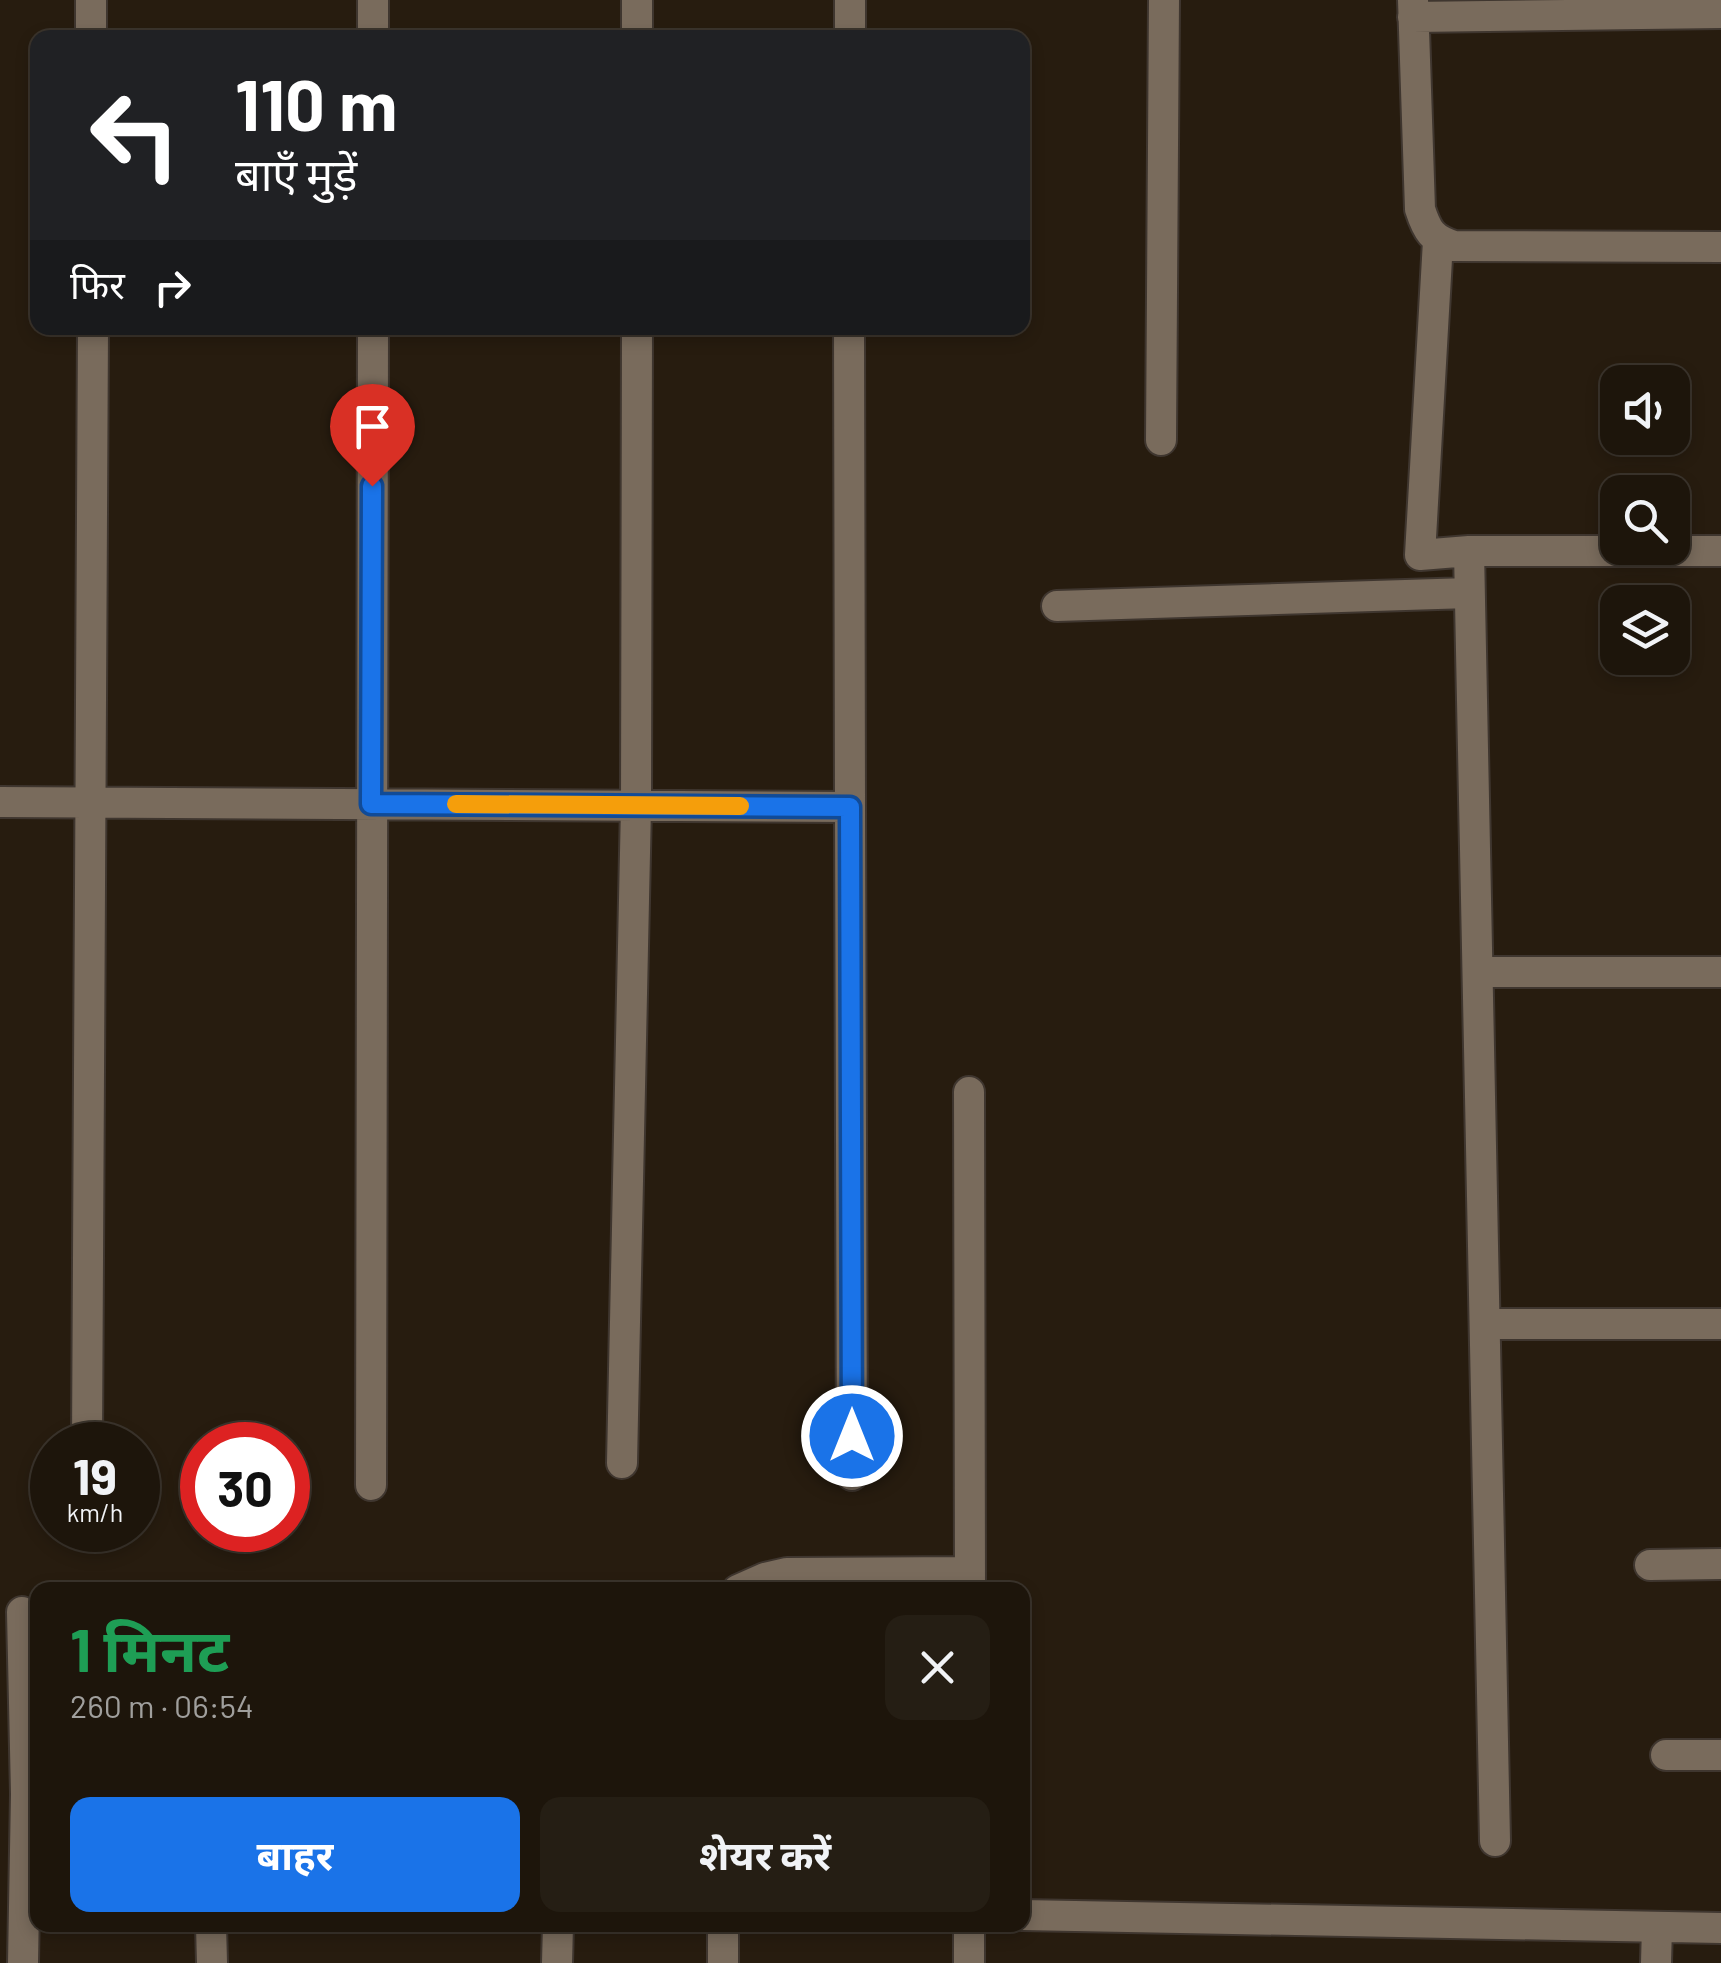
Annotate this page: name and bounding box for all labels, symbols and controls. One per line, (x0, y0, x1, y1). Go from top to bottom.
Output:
text: 110 m (235, 61, 397, 145)
icon: left (70, 70, 200, 200)
text: बाएँ मुड़ें (235, 146, 357, 200)
icon: right (145, 260, 200, 315)
text: फिर (70, 261, 125, 307)
map controls (1600, 365, 1690, 675)
button: sound (1600, 365, 1690, 455)
pin (330, 384, 415, 487)
icon: arrive (345, 399, 400, 454)
button: search (1600, 475, 1690, 565)
button: layers (1600, 585, 1690, 675)
position arrow (800, 1384, 904, 1488)
speed limit sign: 30 (180, 1422, 310, 1552)
text: 19 (73, 1445, 117, 1505)
text: km/h (67, 1497, 123, 1527)
text: 1 मिनट (70, 1612, 229, 1684)
button: close (885, 1615, 990, 1720)
text: 260 m · 06:54 (70, 1686, 254, 1724)
button: बाहर (70, 1797, 520, 1912)
button: शेयर करें (540, 1797, 990, 1912)

